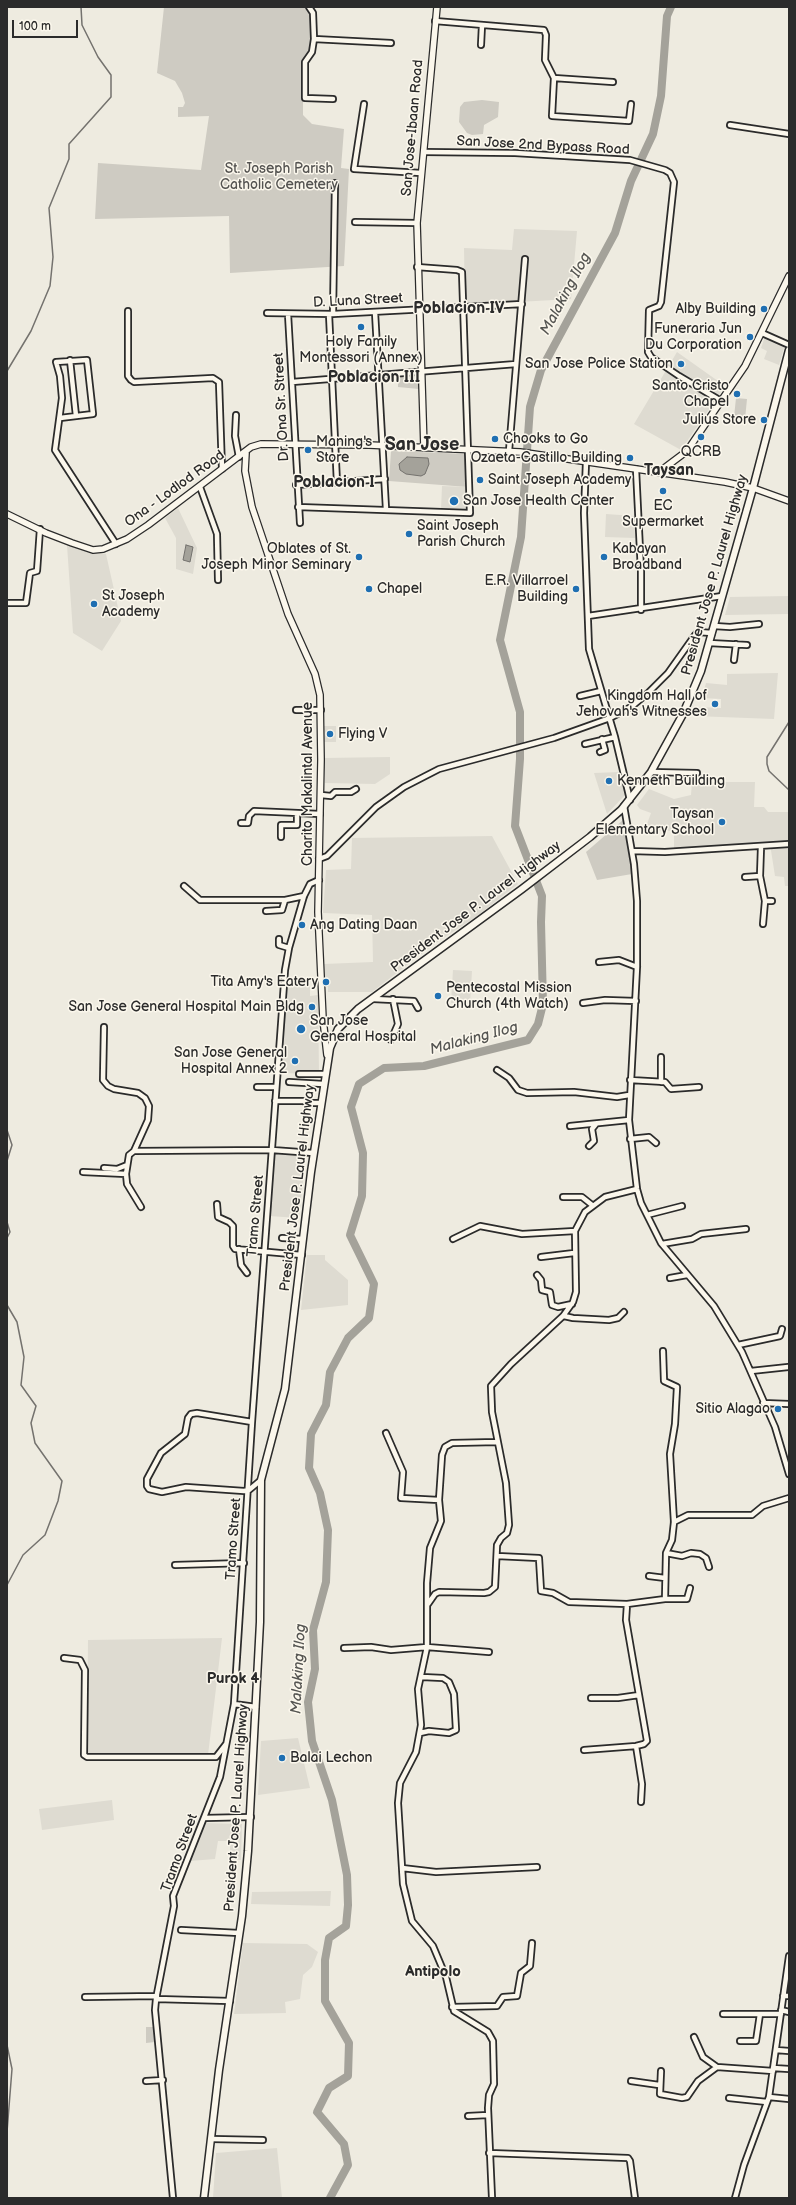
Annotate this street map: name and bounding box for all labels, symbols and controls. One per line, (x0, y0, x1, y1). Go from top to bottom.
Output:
scale bar (14, 12, 80, 38)
text: 100 m (19, 19, 51, 34)
street label: San Jose-Ibaan Road (399, 59, 427, 197)
street label: San Jose 2nd Bypass Road (456, 133, 630, 159)
park label: St. Joseph Parish Catholic Cemetery (220, 161, 338, 194)
water label: Malaking Ilog (537, 250, 595, 338)
street label: D. Luna Street (313, 290, 403, 312)
district label: Poblacion IV (413, 299, 505, 319)
place label: Alby Building (676, 301, 756, 317)
marker: Alby Building (759, 304, 769, 314)
place label: Funeraria Jun Du Corporation (645, 321, 742, 354)
marker: Holy Family Montessori (Annex) (356, 322, 366, 332)
marker: Funeraria Jun Du Corporation (745, 332, 755, 342)
place label: Holy Family Montessori (Annex) (299, 334, 423, 366)
street label: Dr. Ona Sr. Street (271, 352, 293, 462)
place label: San Jose Police Station (525, 356, 673, 372)
marker: San Jose Police Station (676, 359, 686, 369)
district label: Poblacion III (328, 368, 420, 388)
place label: Santo Cristo Chapel (652, 378, 729, 410)
marker: Santo Cristo Chapel (732, 389, 742, 399)
place label: Julius Store (683, 412, 756, 428)
marker: Julius Store (759, 415, 769, 425)
place label: Chooks to Go (503, 431, 588, 447)
marker: QCRB (696, 432, 706, 442)
place label: Maning's Store (316, 434, 372, 466)
district label: San Jose (385, 434, 459, 456)
marker: Chooks to Go (490, 434, 500, 444)
place label: QCRB (681, 444, 721, 460)
marker: Maning's Store (303, 445, 313, 455)
street label: Ona - Lodlod Road (122, 447, 228, 531)
place label: Ozaeta-Castillo Building (471, 450, 622, 466)
marker: Ozaeta-Castillo Building (625, 453, 635, 463)
district label: Taysan (644, 461, 694, 481)
place label: Saint Joseph Academy (488, 472, 631, 488)
district label: Poblacion I (293, 473, 375, 493)
street label: President Jose P. Laurel Highway (678, 473, 752, 677)
marker: Saint Joseph Academy (475, 475, 485, 485)
marker: EC Supermarket (658, 486, 668, 496)
place label: San Jose Health Center (463, 493, 614, 509)
marker: San Jose Health Center (448, 495, 460, 507)
place label: EC Supermarket (622, 498, 704, 530)
place label: Saint Joseph Parish Church (417, 518, 505, 550)
marker: Saint Joseph Parish Church (404, 529, 414, 539)
place label: Oblates of St. Joseph Minor Seminary (202, 541, 351, 574)
place label: Kabayan Broadband (612, 541, 682, 574)
marker: Oblates of St. Joseph Minor Seminary (354, 552, 364, 562)
marker: Kabayan Broadband (599, 552, 609, 562)
place label: E.R. Villarroel Building (484, 573, 568, 606)
place label: Chapel (377, 581, 422, 597)
marker: Chapel (364, 584, 374, 594)
marker: E.R. Villarroel Building (571, 584, 581, 594)
place label: St Joseph Academy (102, 588, 165, 620)
marker: St Joseph Academy (89, 599, 99, 609)
place label: Kingdom Hall of Jehovah's Witnesses (576, 688, 707, 720)
marker: Kingdom Hall of Jehovah's Witnesses (710, 699, 720, 709)
street label: Charito Makalintal Avenue (300, 702, 316, 866)
place label: Flying V (338, 726, 387, 742)
marker: Flying V (325, 729, 335, 739)
place label: Kenneth Building (617, 773, 725, 789)
marker: Kenneth Building (604, 776, 614, 786)
place label: Taysan Elementary School (595, 806, 714, 838)
marker: Taysan Elementary School (717, 817, 727, 827)
street label: President Jose P. Laurel Highway (388, 838, 564, 976)
place label: Ang Dating Daan (310, 917, 417, 933)
marker: Ang Dating Daan (297, 920, 307, 930)
place label: Tita Amy's Eatery (210, 974, 318, 990)
marker: Tita Amy's Eatery (321, 977, 331, 987)
place label: Pentecostal Mission Church (4th Watch) (446, 980, 572, 1012)
marker: Pentecostal Mission Church (4th Watch) (433, 991, 443, 1001)
place label: San Jose General Hospital Main Bldg (68, 999, 304, 1015)
marker: San Jose General Hospital Main Bldg (307, 1002, 317, 1012)
place label: San Jose General Hospital (310, 1013, 416, 1046)
water label: Malaking Ilog (428, 1019, 520, 1059)
marker: San Jose General Hospital (295, 1023, 307, 1035)
place label: San Jose General Hospital Annex 2 (174, 1045, 287, 1078)
marker: San Jose General Hospital Annex 2 (290, 1056, 300, 1066)
street label: President Jose P. Laurel Highway (277, 1084, 319, 1292)
street label: Tramo Street (244, 1174, 268, 1258)
place label: Sitio Alagao (695, 1401, 770, 1417)
marker: Sitio Alagao (773, 1404, 783, 1414)
street label: Tramo Street (223, 1497, 245, 1581)
water label: Malaking Ilog (288, 1623, 310, 1715)
district label: Purok 4 (207, 1670, 259, 1688)
street label: President Jose P. Laurel Highway (221, 1704, 253, 1912)
place label: Balai Lechon (290, 1750, 372, 1766)
marker: Balai Lechon (277, 1753, 287, 1763)
street label: Tramo Street (158, 1812, 202, 1894)
district label: Antipolo (405, 1963, 461, 1981)

